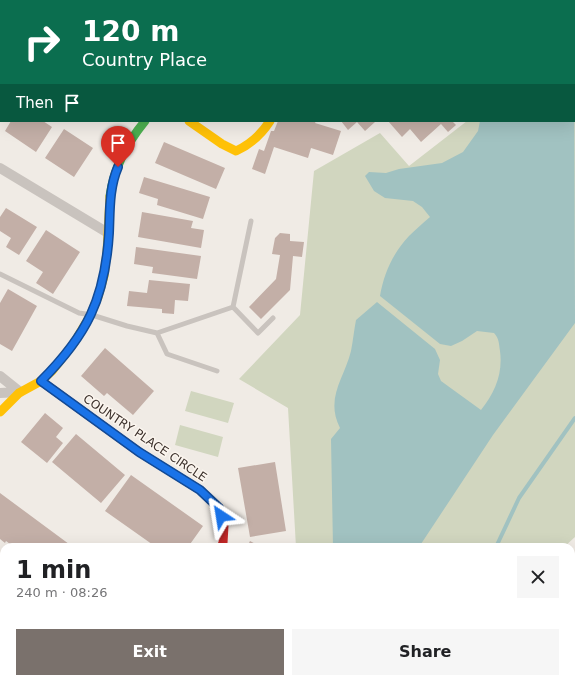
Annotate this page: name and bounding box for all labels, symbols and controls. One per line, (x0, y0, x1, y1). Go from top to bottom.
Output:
text: 120 m (82, 15, 179, 48)
icon: right (16, 16, 68, 68)
text: Country Place (82, 49, 207, 70)
icon: arrive (61, 92, 83, 114)
text: Then (16, 94, 53, 112)
pin (101, 126, 135, 167)
icon: arrive (107, 132, 129, 154)
street label: COUNTRY PLACE CIRCLE (81, 391, 209, 485)
position arrow (200, 495, 242, 537)
text: 1 min (16, 556, 91, 584)
button: close (517, 556, 559, 598)
text: 240 m · 08:26 (16, 585, 107, 600)
button: Exit (16, 629, 284, 675)
button: Share (292, 629, 559, 675)

